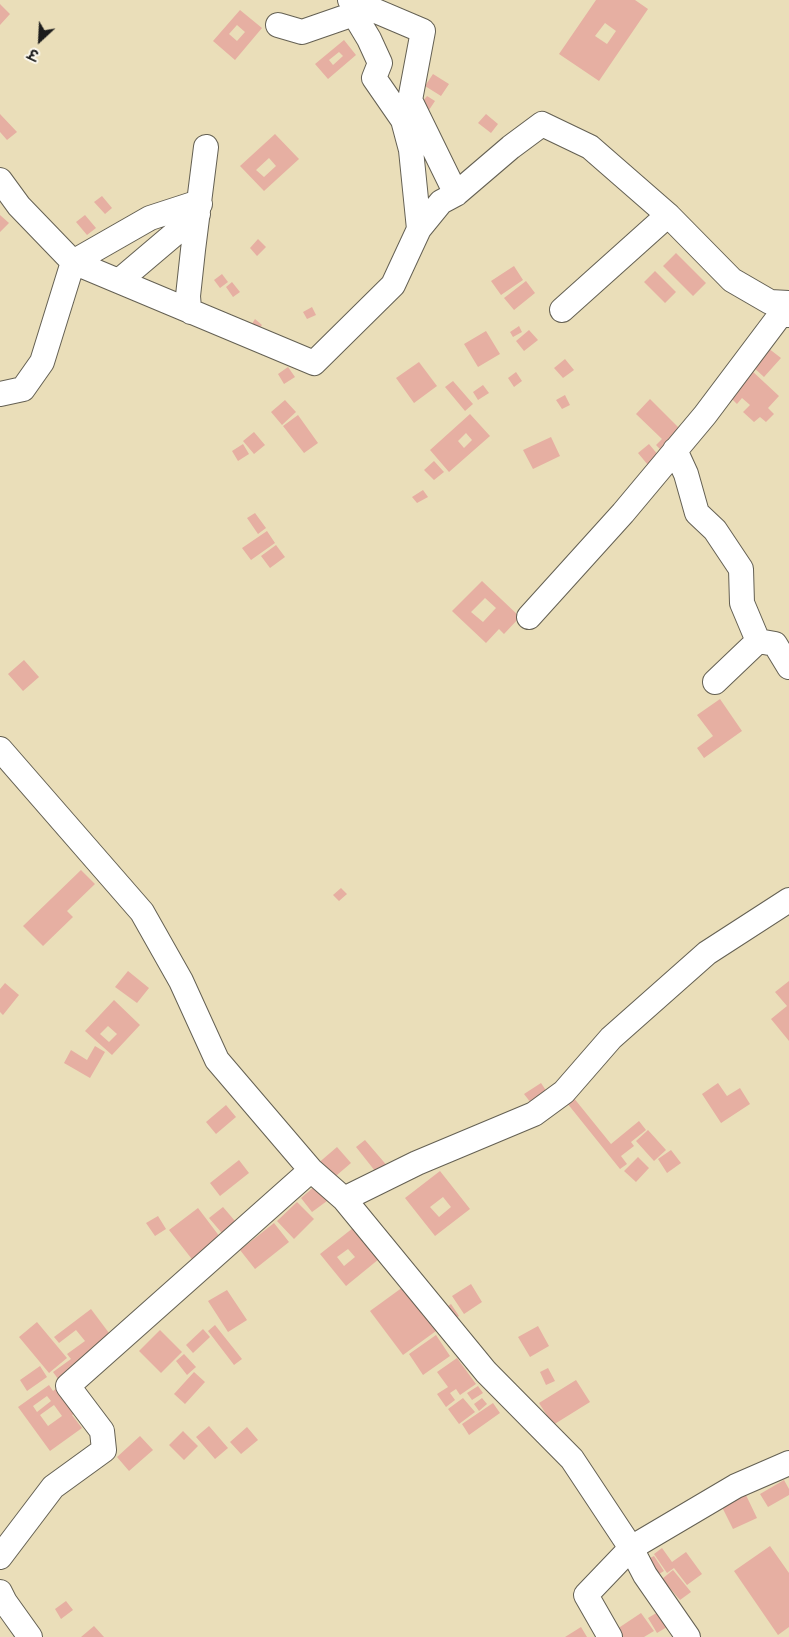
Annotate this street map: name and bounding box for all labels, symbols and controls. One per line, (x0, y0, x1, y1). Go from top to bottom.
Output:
north arrow (15, 15, 65, 65)
text: उ (26, 43, 42, 64)

